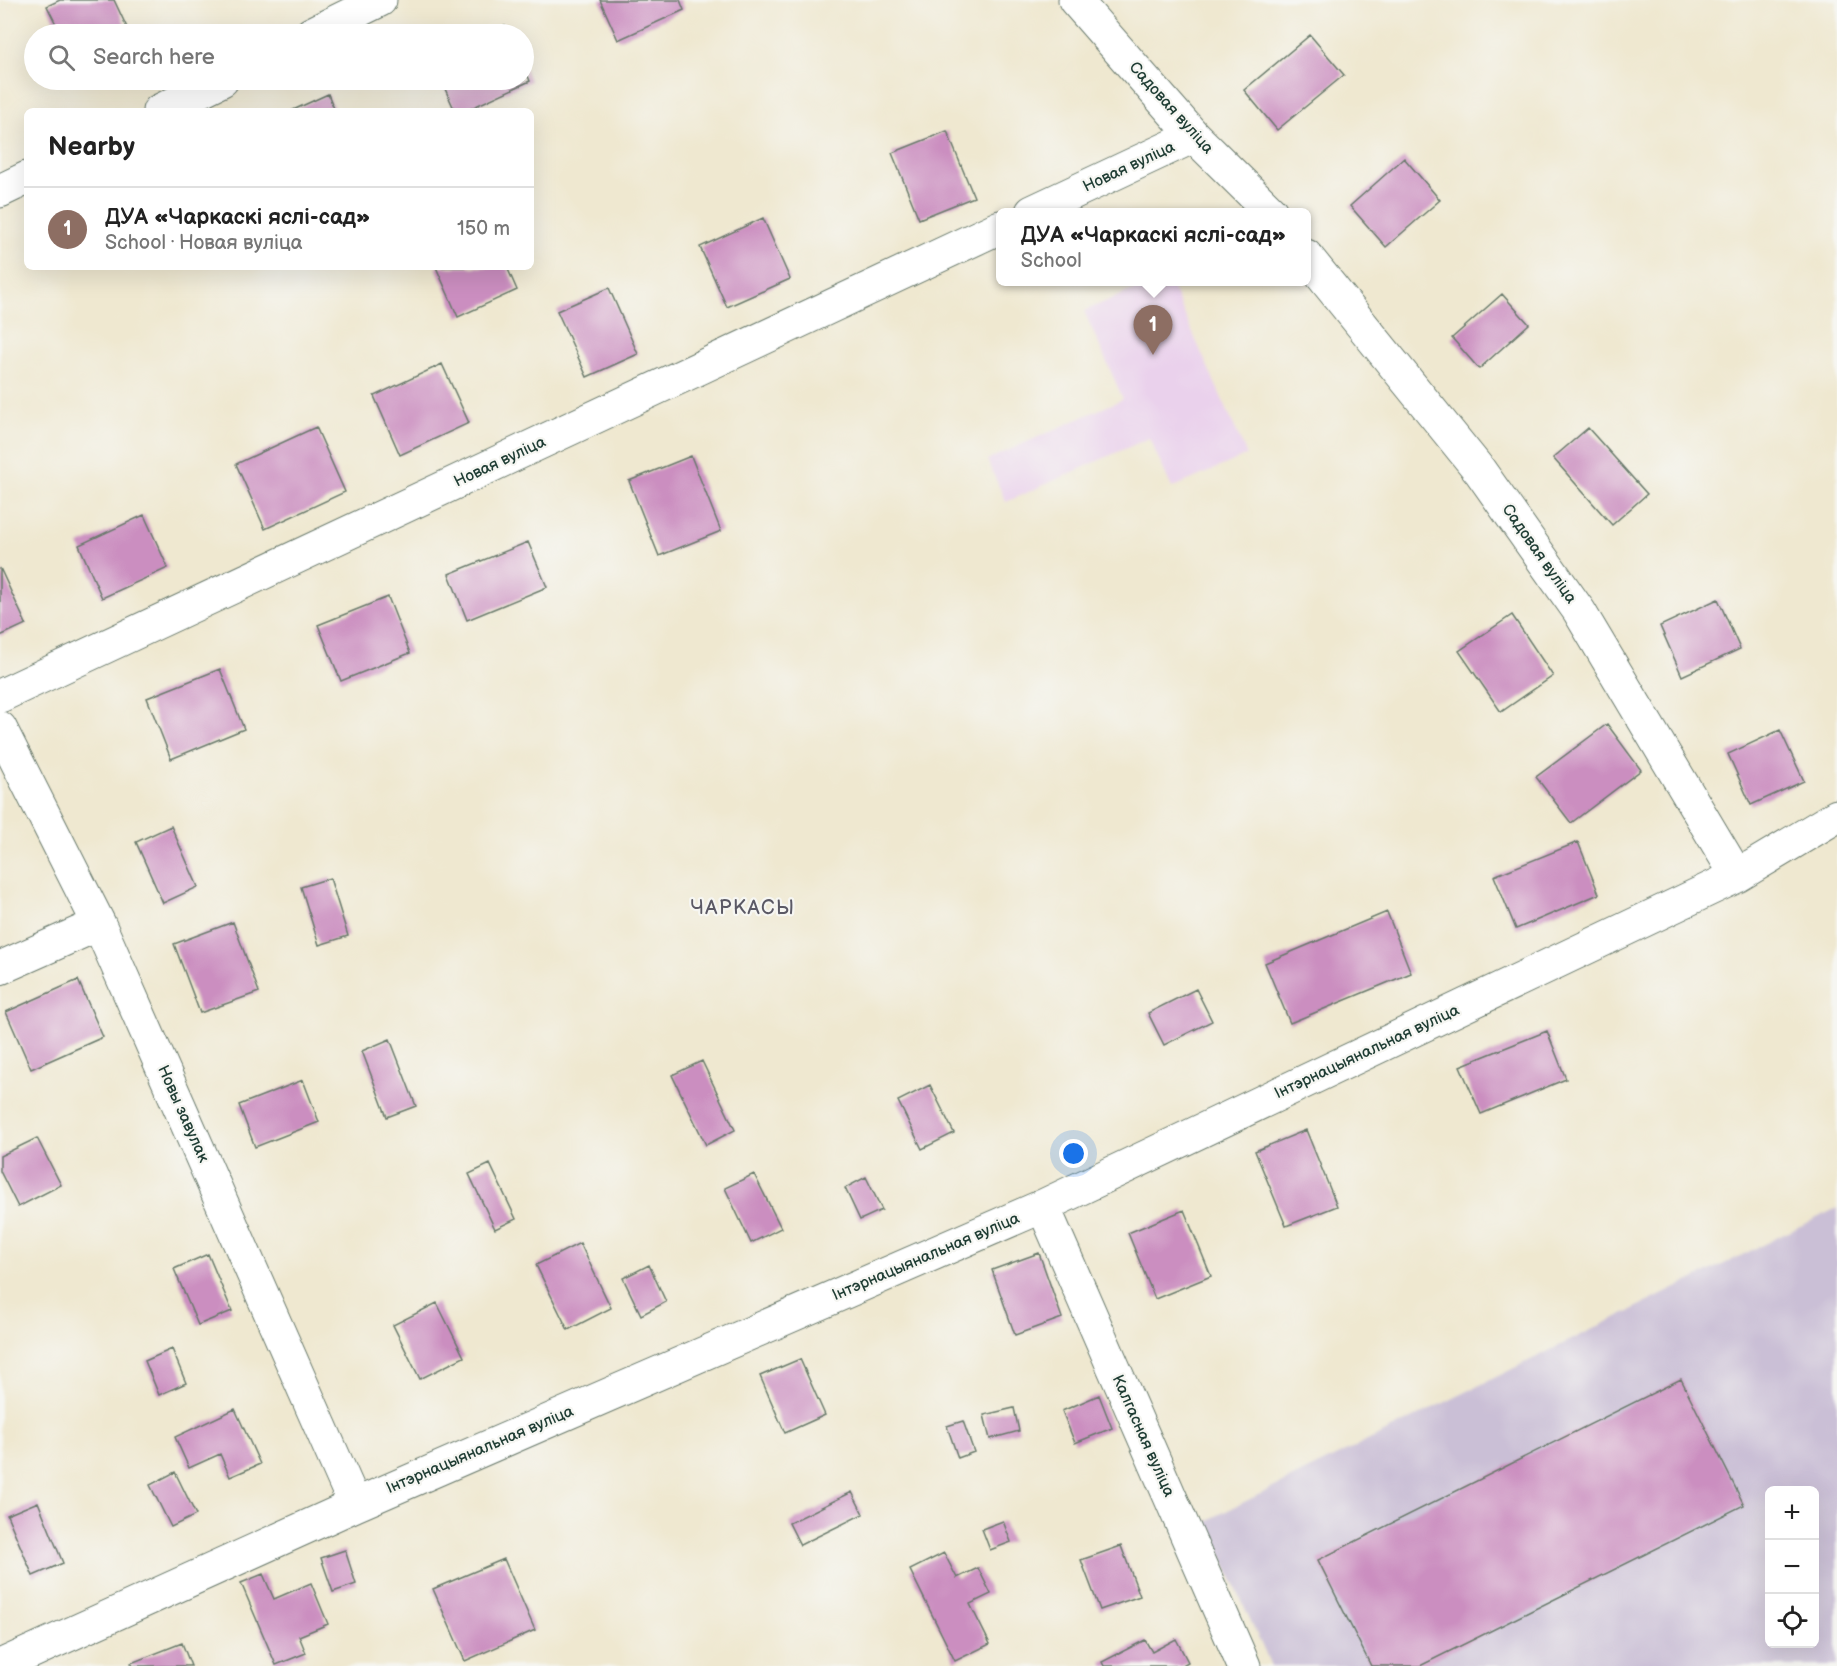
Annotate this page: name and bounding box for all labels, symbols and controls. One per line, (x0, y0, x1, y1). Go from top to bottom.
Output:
search box (24, 24, 534, 90)
icon: search (45, 41, 78, 74)
text: Search here (93, 44, 215, 71)
street label: Садовая вуліца (1125, 58, 1218, 158)
text: Nearby (48, 132, 135, 163)
street label: Новая вуліца (1080, 137, 1178, 197)
text: ДУА «Чаркаскі яслі-сад» (105, 204, 370, 231)
popup (996, 208, 1311, 286)
text: 1 (63, 217, 72, 241)
text: 150 m (457, 217, 510, 241)
text: ДУА «Чаркаскі яслі-сад» (1021, 222, 1286, 249)
text: School · Новая вуліца (105, 231, 303, 255)
text: School (1021, 249, 1082, 273)
pin: 1 (1134, 306, 1172, 355)
street label: Новая вуліца (451, 432, 549, 492)
street label: Садовая вуліца (1498, 501, 1581, 608)
district label: ЧАРКАСЫ (690, 896, 796, 920)
street label: Інтэрнацыянальная вуліца (1272, 1001, 1463, 1103)
street label: Новы завулак (153, 1062, 213, 1166)
your location (1059, 1139, 1088, 1168)
street label: Інтэрнацыянальная вуліца (830, 1209, 1023, 1305)
street label: Калгасная вуліца (1108, 1372, 1179, 1500)
street label: Інтэрнацыянальная вуліца (384, 1402, 577, 1498)
map controls (1765, 1486, 1819, 1648)
button: + (1765, 1486, 1819, 1540)
button: − (1765, 1540, 1819, 1594)
button: locate (1765, 1594, 1819, 1648)

